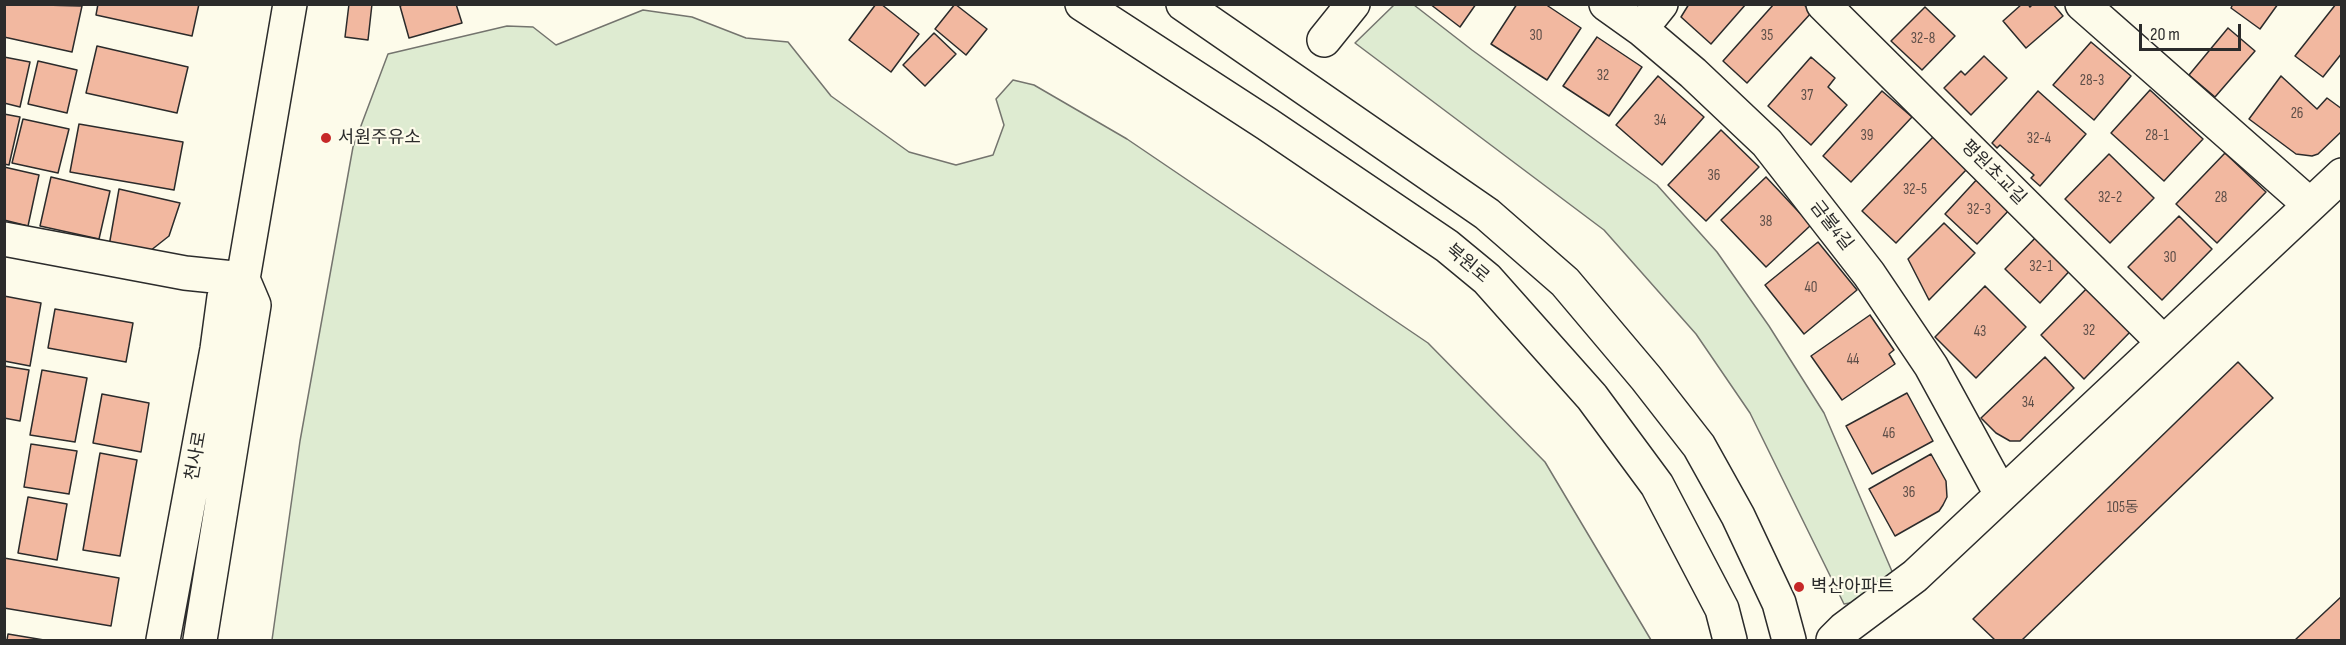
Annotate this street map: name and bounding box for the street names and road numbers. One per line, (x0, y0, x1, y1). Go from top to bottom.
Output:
street label: 평원초교길 (1956, 136, 2030, 210)
street label: 금불4길 (1805, 197, 1857, 255)
street label: 북원로 (1441, 240, 1493, 288)
street label: 천사로 (182, 430, 212, 482)

